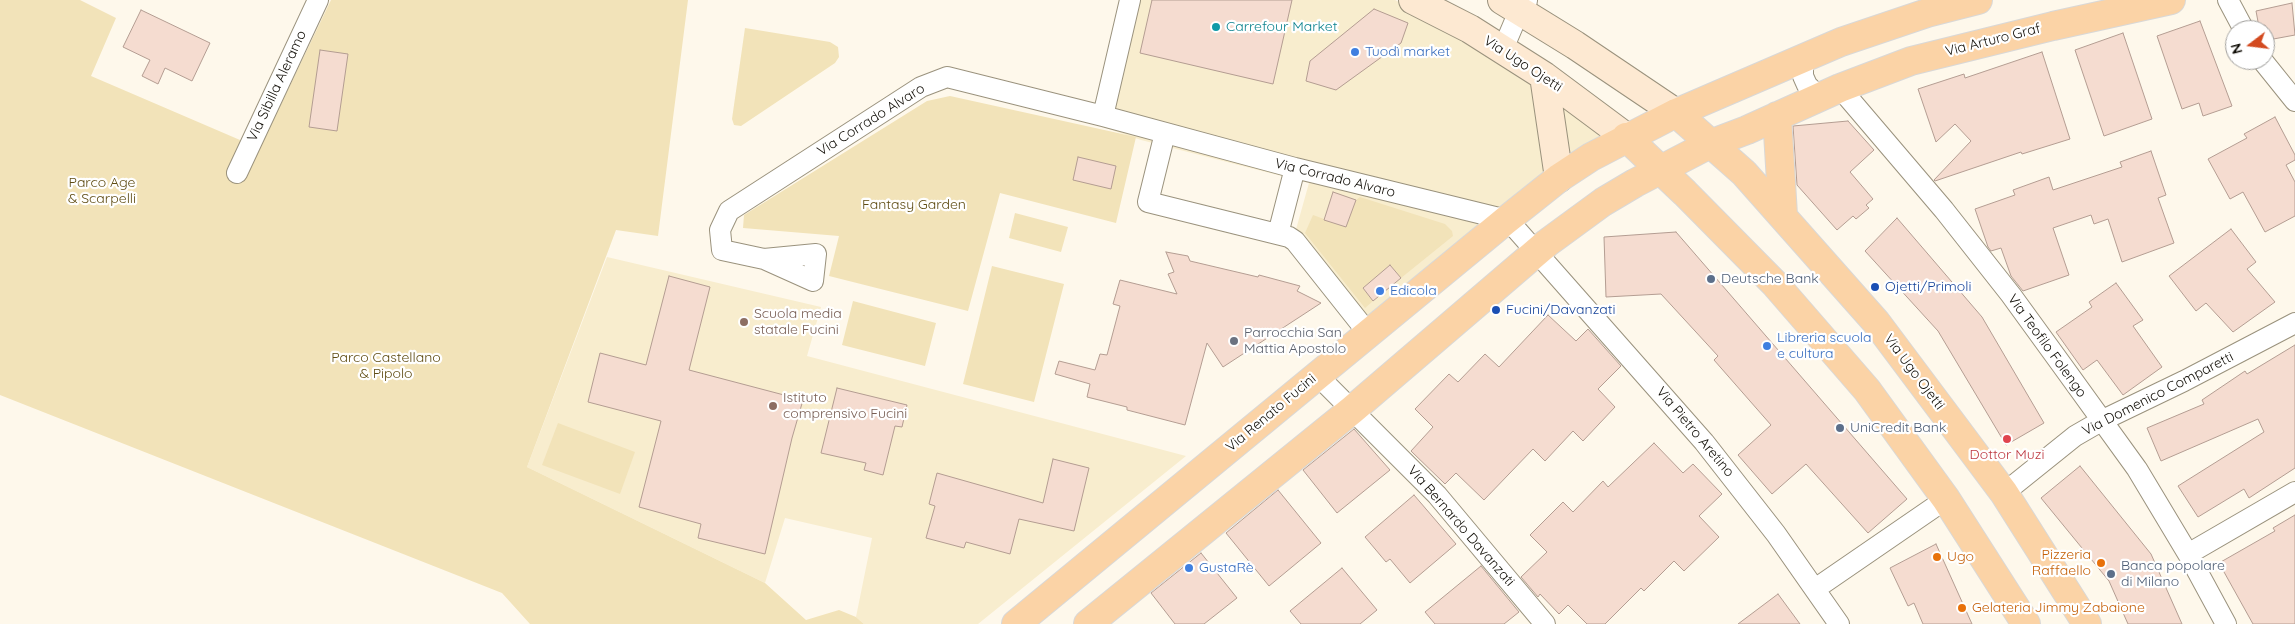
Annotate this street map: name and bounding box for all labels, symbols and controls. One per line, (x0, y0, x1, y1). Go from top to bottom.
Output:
place label: Carrefour Market (1226, 19, 1337, 35)
street label: Via Arturo Graf (1944, 20, 2042, 60)
north arrow (2225, 20, 2275, 70)
marker: Carrefour Market (1210, 21, 1222, 33)
street label: Via Sibilla Aleramo (244, 28, 310, 144)
street label: Via Ugo Ojetti (1481, 32, 1565, 96)
text: N (2226, 41, 2247, 56)
place label: Tuodì market (1365, 44, 1450, 60)
marker: Tuodì market (1349, 46, 1361, 58)
street label: Via Corrado Alvaro (814, 80, 928, 160)
street label: Via Corrado Alvaro (1273, 155, 1397, 201)
park label: Parco Age & Scarpelli (68, 175, 136, 208)
park label: Fantasy Garden (862, 197, 966, 213)
place label: Deutsche Bank (1721, 271, 1819, 287)
marker: Deutsche Bank (1705, 273, 1717, 285)
place label: Ojetti/Primoli (1885, 279, 1971, 295)
marker: Ojetti/Primoli (1869, 281, 1881, 293)
place label: Edicola (1390, 283, 1437, 299)
marker: Edicola (1374, 285, 1386, 297)
street label: Via Teofilo Folengo (2004, 291, 2090, 401)
place label: Fucini/Davanzati (1506, 302, 1616, 318)
marker: Fucini/Davanzati (1490, 304, 1502, 316)
place label: Scuola media statale Fucini (754, 306, 842, 338)
marker: Scuola media statale Fucini (738, 316, 750, 328)
place label: Parrocchia San Mattia Apostolo (1244, 325, 1346, 358)
place label: Libreria scuola e cultura (1777, 330, 1872, 362)
street label: Via Ugo Ojetti (1880, 331, 1948, 413)
marker: Parrocchia San Mattia Apostolo (1228, 335, 1240, 347)
marker: Libreria scuola e cultura (1761, 340, 1773, 352)
street label: Via Domenico Comparetti (2080, 349, 2236, 439)
park label: Parco Castellano & Pipolo (331, 350, 441, 382)
street label: Via Renato Fucini (1223, 370, 1319, 456)
street label: Via Pietro Aretino (1652, 384, 1738, 480)
place label: Istituto comprensivo Fucini (783, 390, 907, 422)
marker: Istituto comprensivo Fucini (767, 400, 779, 412)
place label: UniCredit Bank (1850, 420, 1946, 436)
marker: UniCredit Bank (1834, 422, 1846, 434)
marker: Dottor Muzi (2001, 433, 2013, 445)
place label: Dottor Muzi (1970, 447, 2044, 463)
street label: Via Bernardo Davanzati (1404, 462, 1518, 590)
place label: Pizzeria Raffaello (2032, 547, 2091, 580)
place label: Ugo (1947, 549, 1974, 565)
marker: Ugo (1931, 551, 1943, 563)
marker: Pizzeria Raffaello (2095, 557, 2107, 569)
place label: Banca popolare di Milano (2121, 558, 2225, 590)
place label: GustaRè (1199, 560, 1254, 576)
marker: GustaRè (1183, 562, 1195, 574)
marker: Banca popolare di Milano (2105, 568, 2117, 580)
place label: Gelateria Jimmy Zabaione (1972, 600, 2145, 616)
marker: Gelateria Jimmy Zabaione (1956, 602, 1968, 614)

